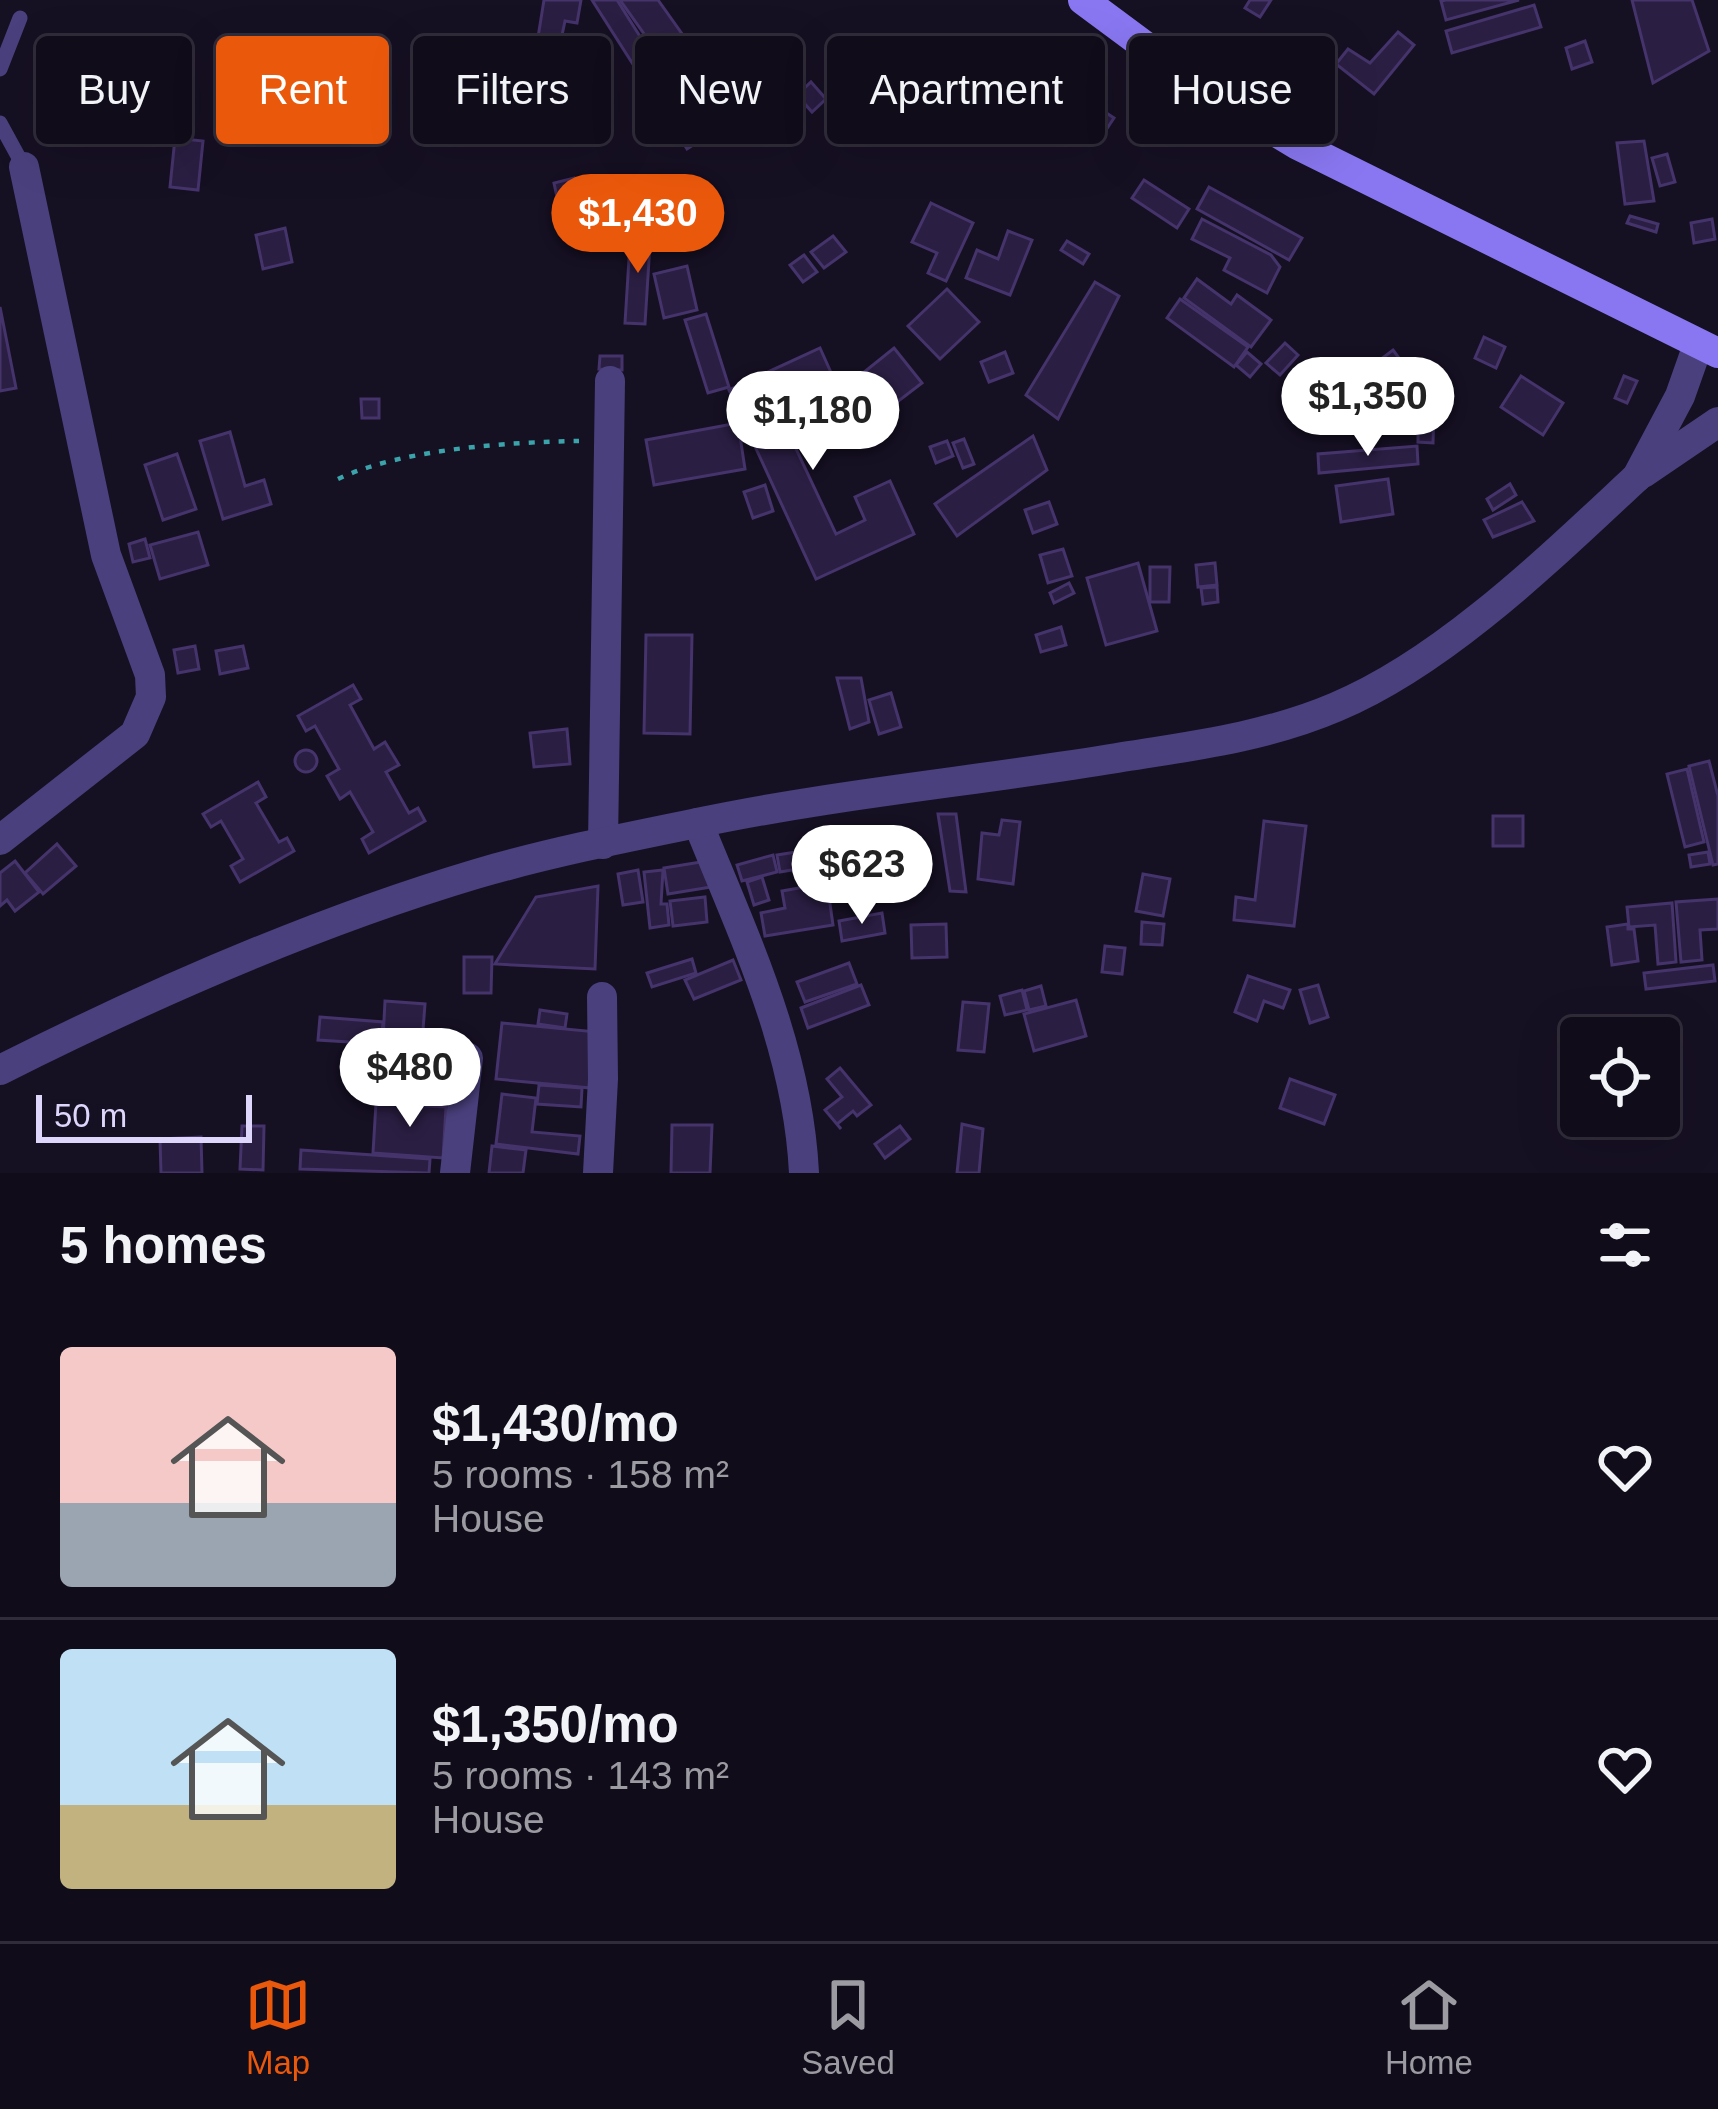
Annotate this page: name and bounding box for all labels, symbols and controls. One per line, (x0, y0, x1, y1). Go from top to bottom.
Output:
chip: Buy (36, 36, 192, 144)
chip: Rent (216, 36, 389, 144)
chip: Filters (413, 36, 611, 144)
chip: New (635, 36, 803, 144)
chip: Apartment (827, 36, 1105, 144)
chip: House (1129, 36, 1335, 144)
pin: $1,430 (540, 174, 736, 276)
text: $1,430 (578, 191, 698, 234)
pin: $1,350 (1270, 357, 1466, 459)
pin: $1,180 (715, 371, 911, 473)
text: $1,350 (1308, 374, 1428, 417)
text: $1,180 (753, 388, 873, 431)
pin: $623 (791, 825, 933, 927)
text: $623 (819, 842, 905, 885)
map controls (1560, 1017, 1680, 1137)
button: locate (1560, 1017, 1680, 1137)
pin: $480 (339, 1028, 481, 1130)
text: $480 (367, 1045, 453, 1088)
scale bar (36, 1089, 252, 1142)
text: 50 m (54, 1097, 127, 1134)
icon: filters (1592, 1212, 1658, 1278)
text: 5 homes (60, 1217, 267, 1274)
icon: home (156, 1395, 300, 1539)
text: $1,430/mo (432, 1395, 679, 1452)
icon: heart (1592, 1434, 1658, 1500)
text: 5 rooms · 158 m² (432, 1453, 729, 1496)
text: House (432, 1497, 545, 1540)
text: $1,350/mo (432, 1696, 679, 1753)
icon: home (156, 1697, 300, 1841)
icon: heart (1592, 1736, 1658, 1802)
text: 5 rooms · 143 m² (432, 1754, 729, 1797)
text: House (432, 1798, 545, 1841)
tab: Map (245, 1972, 311, 2082)
tab: Saved (801, 1972, 895, 2082)
tab: Home (1385, 1972, 1473, 2082)

